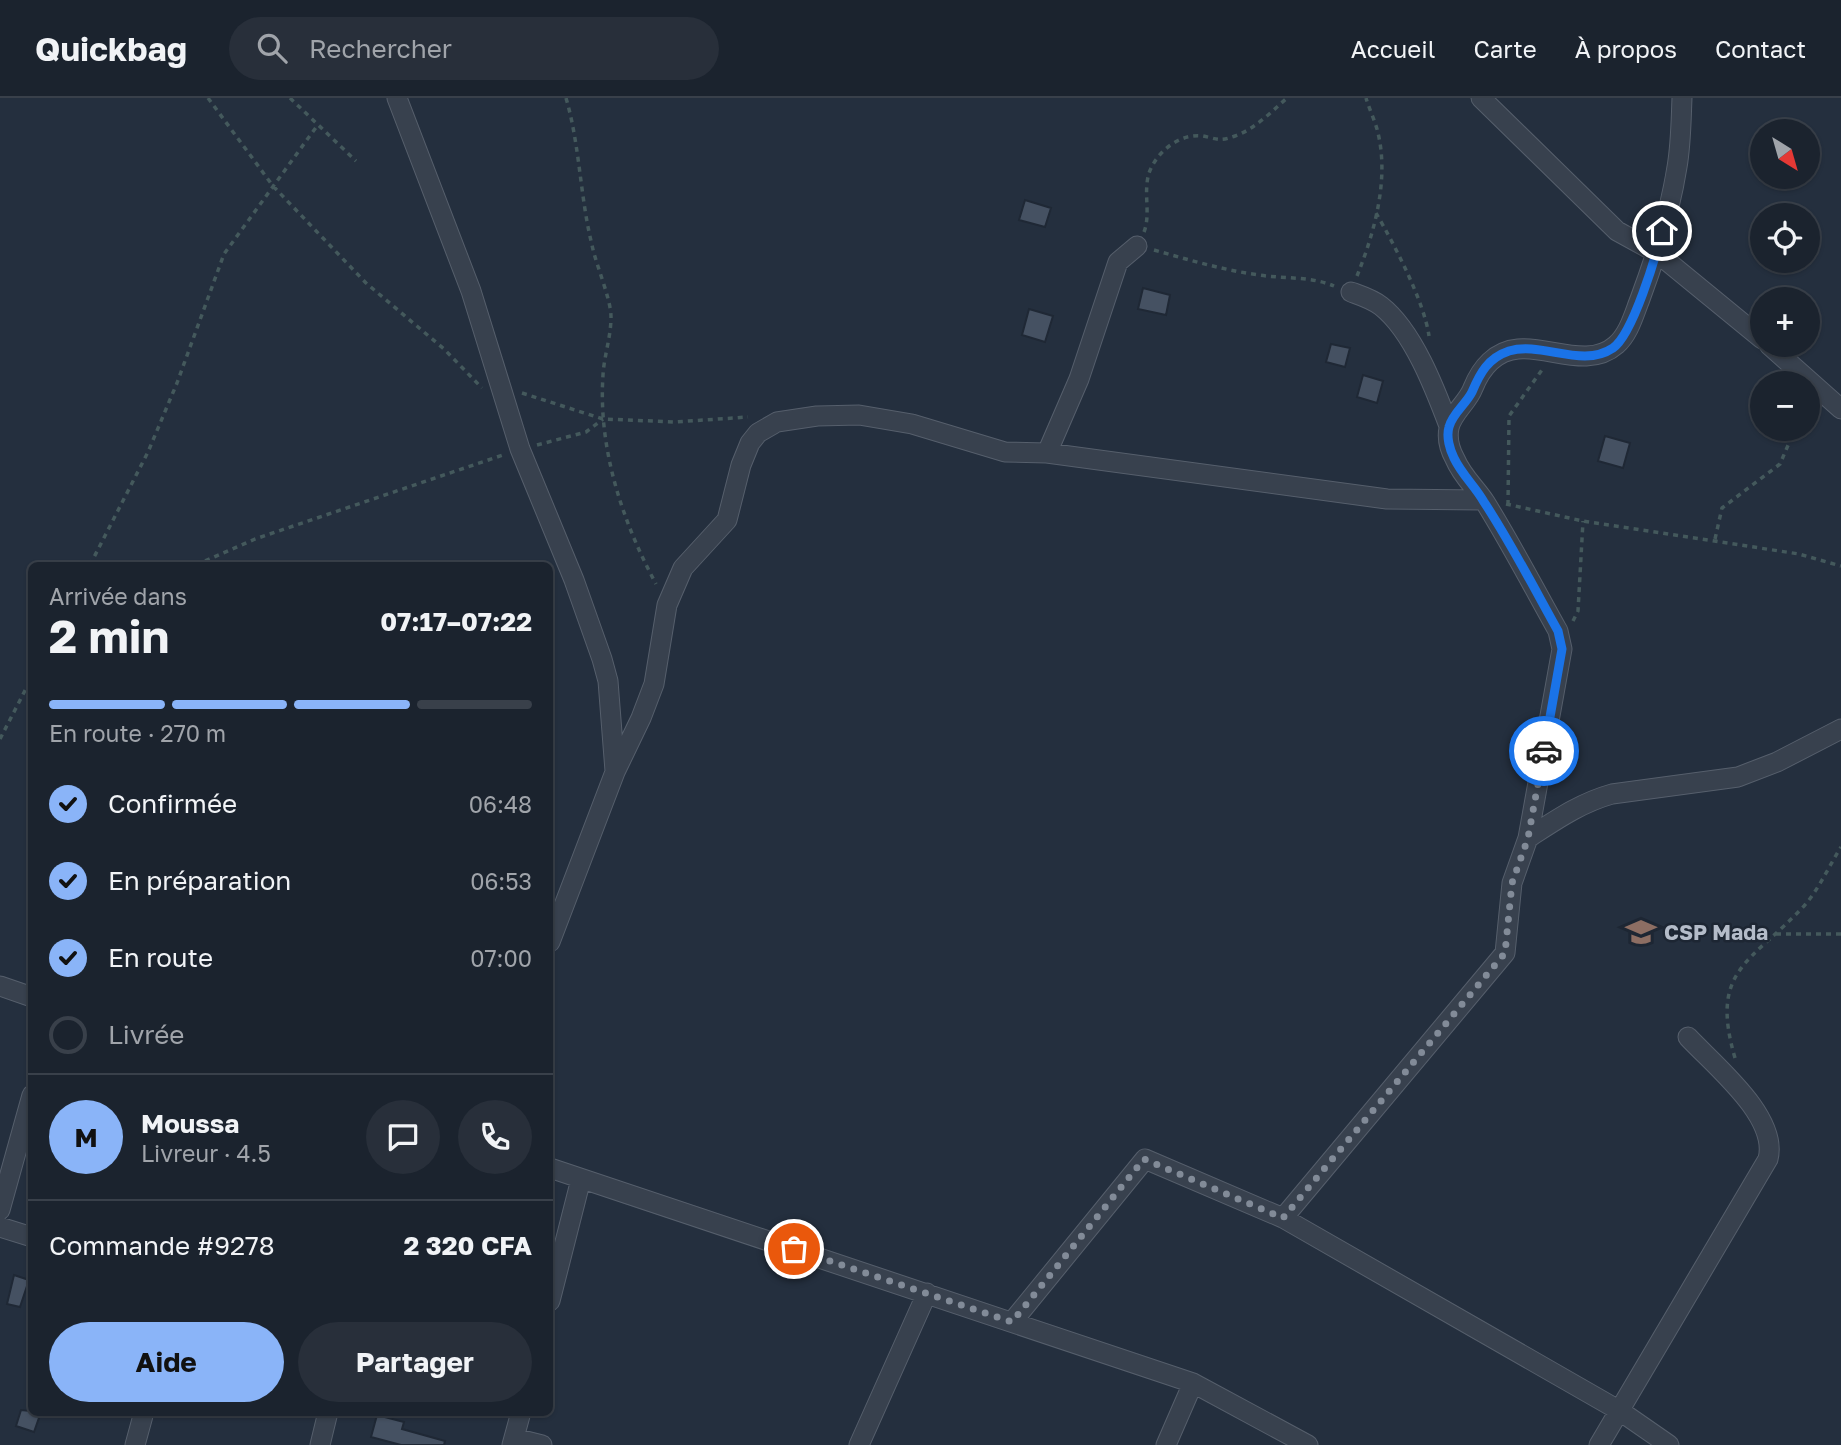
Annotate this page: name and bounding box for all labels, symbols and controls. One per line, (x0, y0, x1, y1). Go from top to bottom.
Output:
search box (229, 17, 719, 80)
text: Quickbag (35, 29, 187, 68)
icon: search (253, 29, 291, 67)
text: Rechercher (309, 33, 452, 64)
text: Accueil (1351, 34, 1435, 63)
text: Carte (1473, 34, 1537, 63)
text: À propos (1575, 34, 1677, 63)
text: Contact (1715, 34, 1806, 63)
north arrow (1750, 119, 1820, 189)
map controls (1750, 119, 1820, 441)
pin (1632, 201, 1692, 261)
button: locate (1750, 203, 1820, 273)
icon: home (1643, 212, 1681, 250)
button: + (1750, 287, 1820, 357)
button: − (1750, 371, 1820, 441)
text: Arrivée dans (49, 582, 187, 610)
text: 07:17–07:22 (380, 606, 532, 637)
text: 2 min (49, 608, 169, 663)
courier (1509, 716, 1579, 786)
text: En route · 270 m (49, 719, 226, 747)
icon: car (1525, 732, 1563, 770)
icon: check (49, 785, 87, 823)
text: Confirmée (108, 788, 237, 819)
text: 06:48 (469, 790, 532, 818)
icon: check (49, 862, 87, 900)
text: En préparation (108, 865, 291, 896)
text: 06:53 (470, 867, 532, 895)
school or university icon: CSP Mada (1624, 915, 1658, 949)
place label: CSP Mada (1664, 919, 1768, 945)
icon: check (49, 939, 87, 977)
text: En route (108, 942, 213, 973)
text: 07:00 (470, 944, 532, 972)
text: Livrée (108, 1019, 184, 1050)
button: chat (366, 1100, 440, 1174)
button: phone (458, 1100, 532, 1174)
text: Moussa (141, 1108, 239, 1139)
text: M (74, 1122, 98, 1153)
text: Livreur · 4.5 (141, 1139, 271, 1167)
pin (764, 1219, 824, 1279)
text: Commande #9278 (49, 1230, 275, 1261)
text: 2 320 CFA (403, 1230, 532, 1261)
icon: bag (775, 1230, 813, 1268)
button: Aide (49, 1322, 284, 1402)
button: Partager (298, 1322, 532, 1402)

